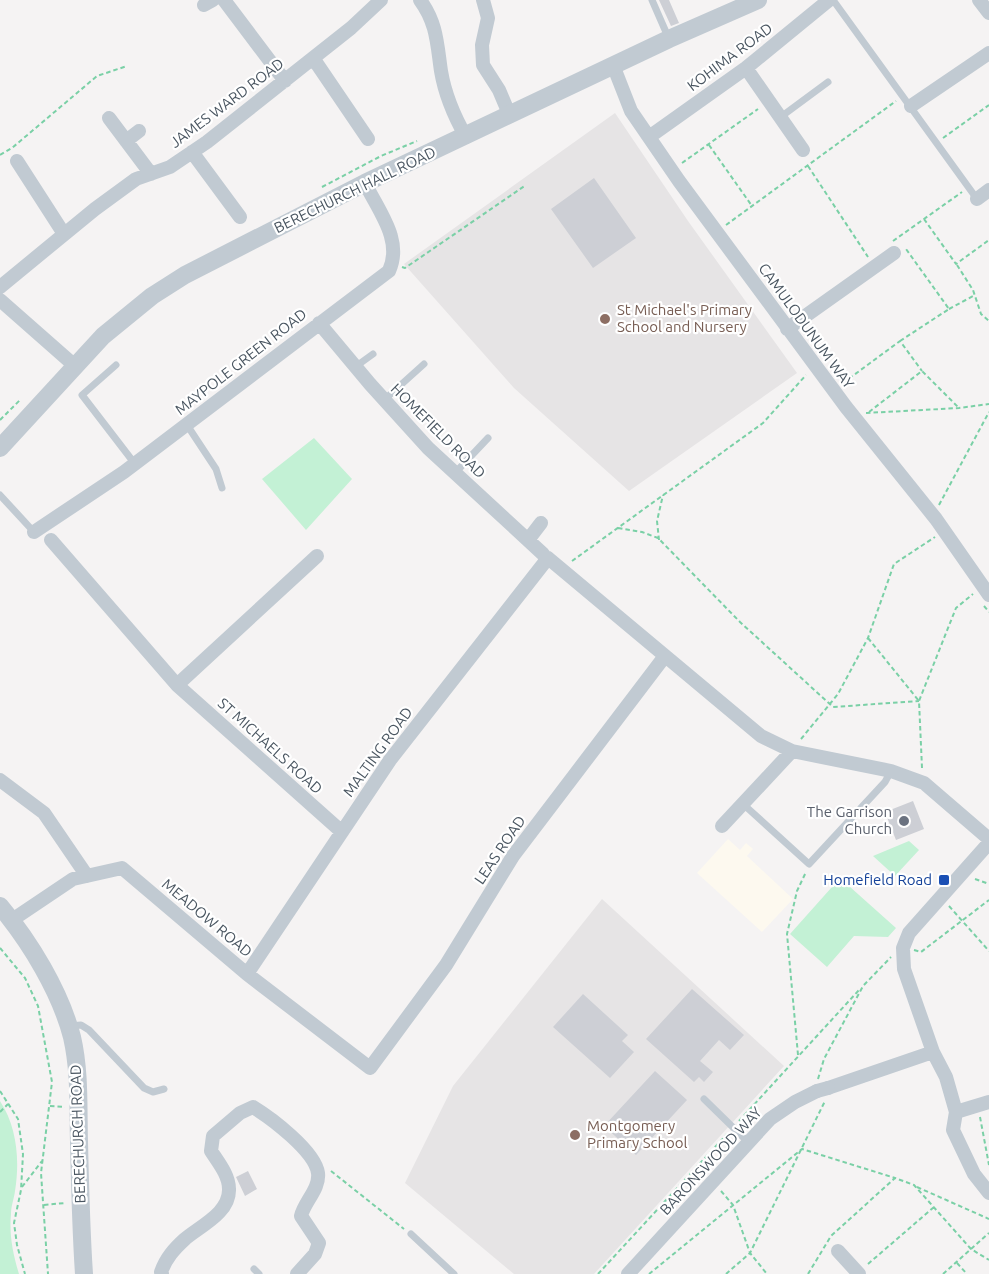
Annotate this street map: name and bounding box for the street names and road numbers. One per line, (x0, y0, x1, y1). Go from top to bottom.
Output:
street label: KOHIMA ROAD (684, 19, 776, 94)
street label: JAMES WARD ROAD (167, 54, 287, 151)
street label: BERECHURCH HALL ROAD (271, 143, 438, 236)
street label: CAMULODUNUM WAY (755, 260, 858, 392)
street label: MAYPOLE GREEN ROAD (172, 305, 310, 418)
street label: HOMEFIELD ROAD (388, 380, 489, 481)
street label: ST MICHAELS ROAD (215, 694, 326, 797)
street label: MALTING ROAD (339, 704, 416, 800)
street label: LEAS ROAD (471, 812, 529, 887)
street label: MEADOW ROAD (159, 875, 256, 960)
street label: BERECHURCH ROAD (67, 1064, 88, 1204)
street label: BARONSWOOD WAY (656, 1103, 765, 1218)

